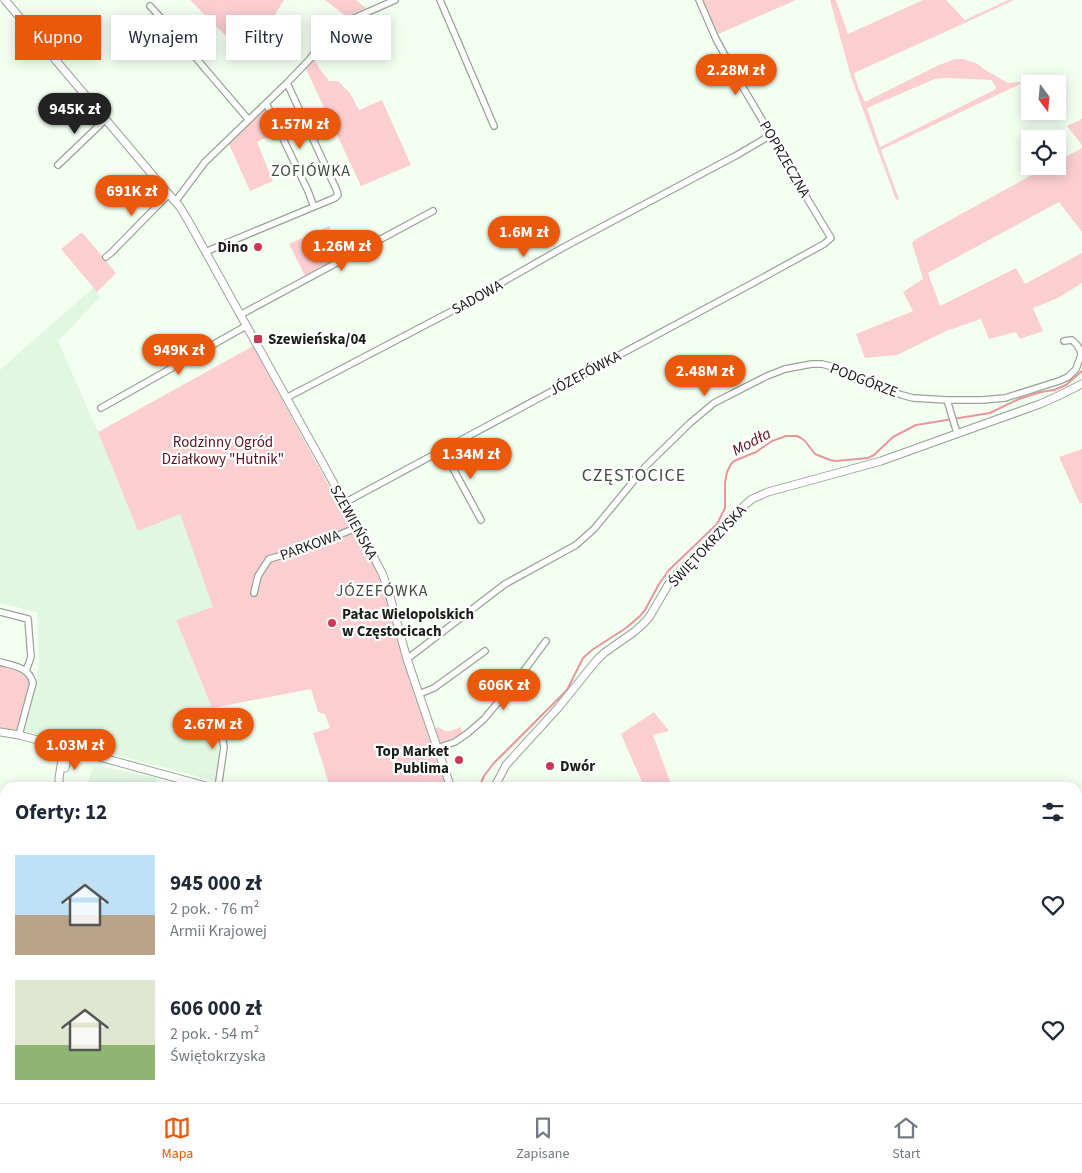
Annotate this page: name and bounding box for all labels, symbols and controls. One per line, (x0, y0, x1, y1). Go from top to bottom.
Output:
chip: Kupno (15, 15, 101, 60)
chip: Wynajem (111, 15, 216, 60)
chip: Filtry (226, 15, 301, 60)
chip: Nowe (311, 15, 391, 60)
pin: 2.28M zł (684, 54, 788, 96)
text: 2.28M zł (707, 59, 765, 81)
north arrow (1021, 75, 1066, 120)
map controls (1021, 75, 1066, 175)
pin: 945K zł (29, 92, 121, 135)
text: 945K zł (49, 98, 101, 120)
pin: 1.57M zł (248, 108, 352, 150)
text: 1.57M zł (271, 113, 329, 135)
street label: POPRZECZNA (754, 117, 816, 202)
button: locate (1021, 130, 1066, 175)
district label: ZOFIÓWKA (271, 160, 351, 182)
pin: 691K zł (86, 174, 178, 217)
text: 691K zł (106, 180, 158, 202)
pin: 1.6M zł (478, 216, 570, 258)
text: 1.6M zł (499, 221, 549, 243)
pin: 1.26M zł (290, 230, 394, 272)
text: 1.26M zł (313, 235, 371, 257)
place label: Dino (217, 237, 248, 258)
marker: Dino (252, 241, 264, 253)
street label: SADOWA (448, 274, 507, 320)
place label: Szewieńska/04 (268, 329, 366, 350)
marker: Szewieńska/04 (252, 333, 264, 345)
pin: 949K zł (133, 334, 225, 376)
text: 949K zł (153, 339, 205, 361)
street label: JÓZEFÓWKA (546, 345, 626, 401)
pin: 2.48M zł (653, 354, 757, 397)
street label: PODGÓRZE (827, 358, 901, 403)
text: 2.48M zł (676, 360, 734, 382)
water label: Modła (728, 422, 775, 461)
park label: Rodzinny Ogród Działkowy "Hutnik" (162, 432, 284, 470)
pin: 1.34M zł (419, 438, 523, 480)
text: 1.34M zł (442, 443, 500, 465)
district label: CZĘSTOCICE (582, 463, 686, 488)
street label: SZEWIEŃSKA (324, 481, 383, 564)
street label: ŚWIĘTOKRZYSKA (664, 500, 752, 592)
street label: PARKOWA (277, 525, 344, 566)
district label: JÓZEFÓWKA (336, 580, 428, 602)
place label: Pałac Wielopolskich w Częstocicach (342, 604, 474, 642)
marker: Pałac Wielopolskich w Częstocicach (326, 617, 338, 629)
pin: 606K zł (458, 668, 550, 711)
text: 606K zł (478, 674, 530, 696)
pin: 2.67M zł (161, 708, 265, 750)
text: 2.67M zł (184, 713, 242, 735)
pin: 1.03M zł (23, 728, 127, 771)
text: 1.03M zł (46, 734, 104, 756)
place label: Top Market Publima (375, 741, 449, 779)
marker: Top Market Publima (453, 754, 465, 766)
place label: Dwór (560, 756, 595, 777)
marker: Dwór (544, 760, 556, 772)
text: Oferty: 12 (15, 797, 107, 827)
icon: filters (1039, 798, 1067, 826)
text: 945 000 zł (170, 868, 262, 898)
icon: home (55, 875, 115, 935)
icon: heart (1039, 891, 1067, 919)
text: 2 pok. · 76 m² (170, 898, 259, 920)
text: Armii Krajowej (170, 920, 267, 942)
text: 606 000 zł (170, 993, 262, 1023)
icon: home (55, 1000, 115, 1060)
icon: heart (1039, 1016, 1067, 1044)
text: 2 pok. · 54 m² (170, 1023, 259, 1045)
text: Świętokrzyska (170, 1045, 266, 1067)
tab: Mapa (161, 1114, 193, 1164)
tab: Zapisane (516, 1114, 569, 1164)
tab: Start (892, 1114, 921, 1164)

